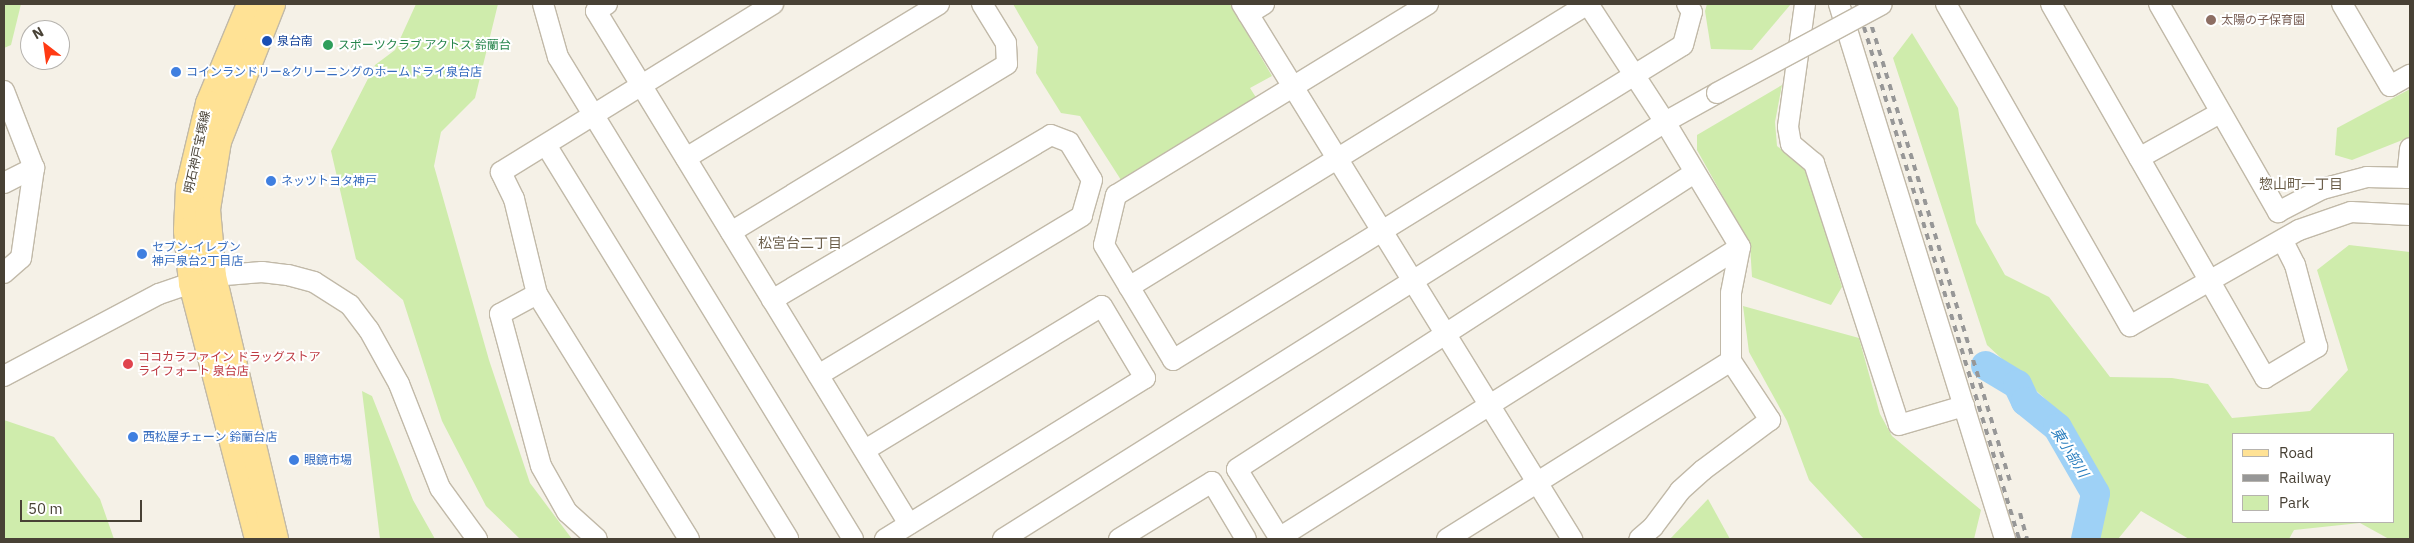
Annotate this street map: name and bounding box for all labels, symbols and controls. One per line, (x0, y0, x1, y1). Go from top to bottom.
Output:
place label: 太陽の子保育園 (2221, 13, 2305, 27)
marker: 太陽の子保育園 (2205, 14, 2217, 26)
north arrow (20, 20, 70, 70)
text: N (29, 23, 47, 43)
place label: 泉台南 (277, 34, 313, 48)
marker: 泉台南 (261, 35, 273, 47)
place label: スポーツクラブ アクトス 鈴蘭台 (338, 38, 512, 52)
marker: スポーツクラブ アクトス 鈴蘭台 (322, 39, 334, 51)
place label: コインランドリー&クリーニングのホームドライ泉台店 (186, 65, 482, 79)
marker: コインランドリー&クリーニングのホームドライ泉台店 (170, 66, 182, 78)
street label: 明石神戸宝塚線 (181, 109, 213, 195)
place label: ネッツトヨタ神戸 (281, 174, 377, 188)
marker: ネッツトヨタ神戸 (265, 175, 277, 187)
district label: 惣山町一丁目 (2259, 176, 2343, 192)
district label: 松宮台二丁目 (758, 235, 842, 251)
place label: セブン-イレブン 神戸泉台2丁目店 (152, 240, 243, 268)
marker: セブン-イレブン 神戸泉台2丁目店 (136, 248, 148, 260)
place label: ココカラファイン ドラッグストア ライフォート 泉台店 (138, 350, 321, 378)
marker: ココカラファイン ドラッグストア ライフォート 泉台店 (122, 358, 134, 370)
water label: 東小部川 (2048, 424, 2092, 480)
place label: 西松屋チェーン 鈴蘭台店 (143, 430, 278, 444)
marker: 西松屋チェーン 鈴蘭台店 (127, 431, 139, 443)
legend (2232, 433, 2394, 523)
text: Road (2279, 443, 2314, 462)
place label: 眼鏡市場 (304, 453, 352, 467)
marker: 眼鏡市場 (288, 454, 300, 466)
text: Railway (2279, 468, 2331, 487)
scale bar (22, 490, 145, 522)
text: Park (2279, 493, 2309, 512)
text: 50 m (28, 499, 63, 518)

